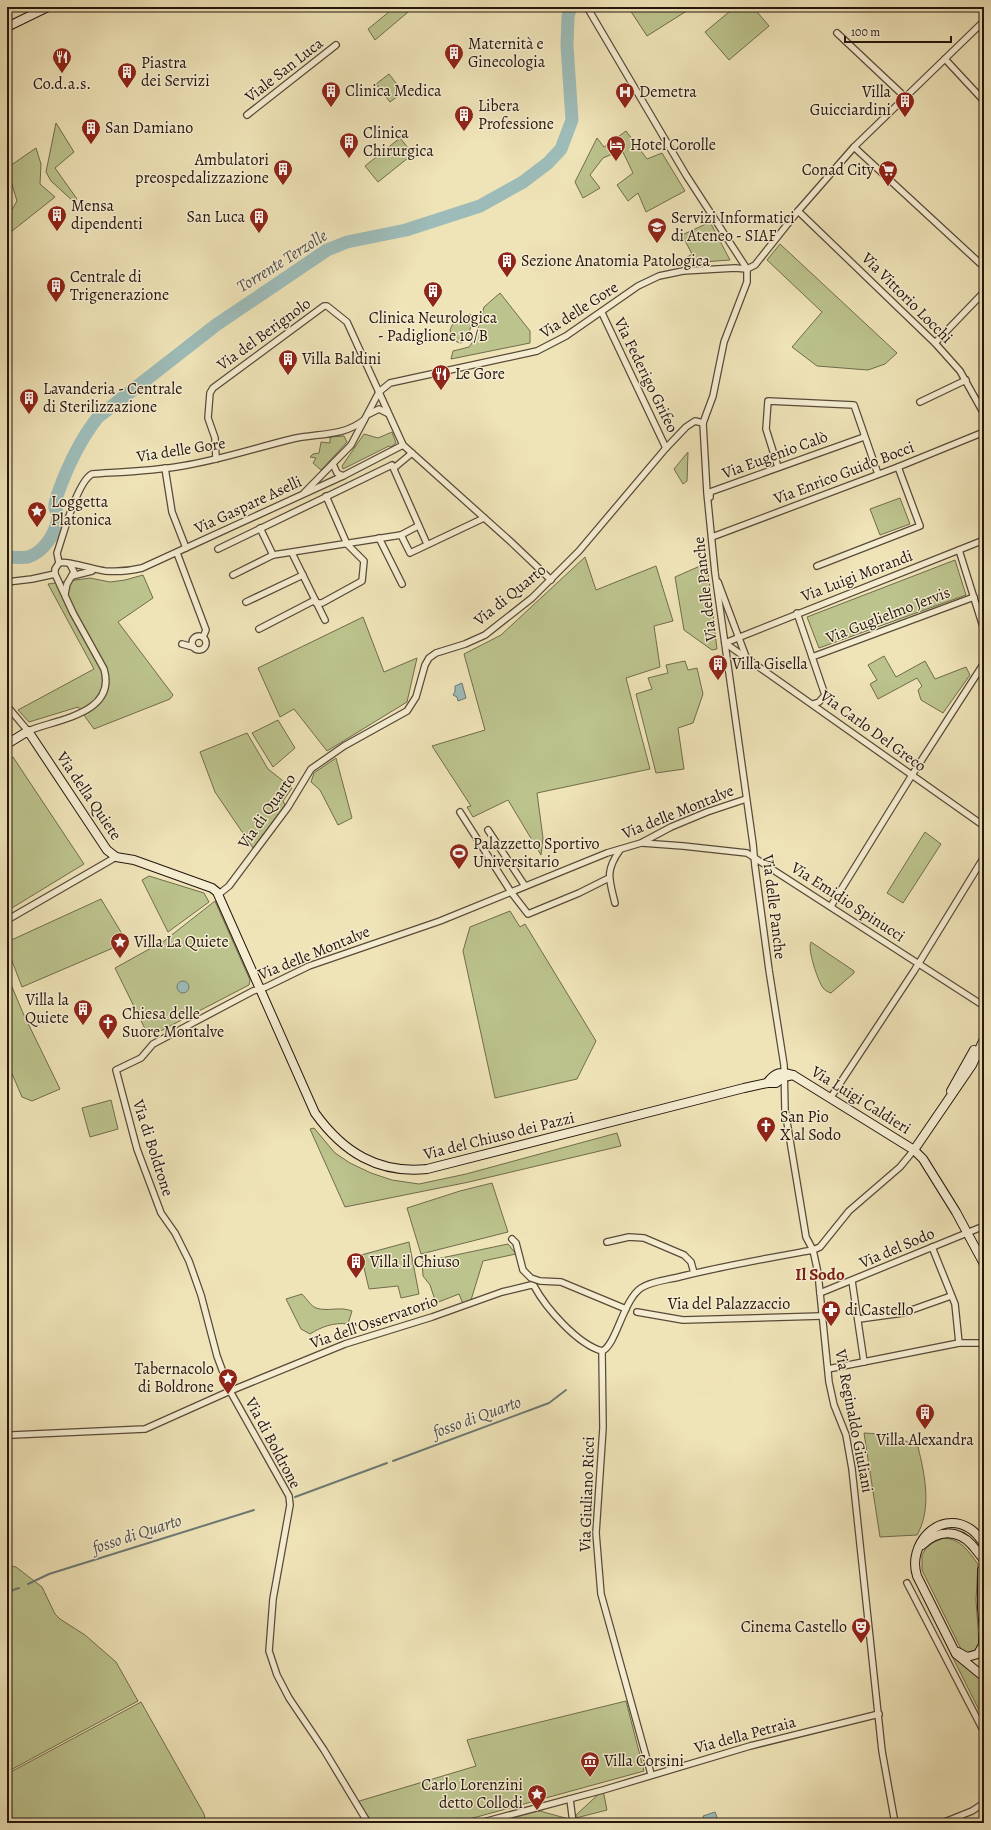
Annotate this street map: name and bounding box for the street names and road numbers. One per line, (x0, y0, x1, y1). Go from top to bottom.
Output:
street label: Viale San Luca (240, 32, 328, 108)
street label: Via Vittorio Locchi (856, 247, 957, 348)
street label: Via delle Gore (535, 276, 623, 344)
street label: Via del Berignolo (212, 292, 315, 376)
street label: Via Federigo Grifeo (608, 313, 683, 436)
street label: Via Eugenio Calò (718, 426, 831, 485)
street label: Via delle Gore (134, 432, 227, 468)
street label: Via Enrico Guido Bocci (770, 436, 917, 510)
street label: Via Gaspare Aselli (190, 470, 305, 540)
street label: Via delle Panche (688, 535, 722, 644)
street label: Via Luigi Morandi (797, 545, 916, 608)
street label: Via di Quarto (468, 559, 551, 632)
street label: Via Guglielmo Jervis (822, 581, 953, 649)
street label: Via Carlo Del Greco (815, 684, 931, 777)
street label: Via della Quiete (51, 747, 127, 845)
street label: Via di Quarto (232, 769, 301, 854)
street label: Via delle Montalve (618, 780, 737, 845)
street label: Via delle Panche (757, 852, 791, 961)
street label: Via Emidio Spinucci (786, 856, 909, 947)
street label: Via delle Montalve (254, 921, 373, 986)
street label: Via Luigi Caldieri (806, 1060, 915, 1139)
street label: Via di Boldrone (127, 1096, 179, 1199)
street label: Via del Chiuso dei Pazzi (420, 1107, 577, 1166)
street label: Via del Sodo (855, 1222, 938, 1274)
street label: Via dell'Osservatorio (306, 1290, 441, 1355)
street label: Via del Palazzaccio (667, 1293, 790, 1315)
street label: Via Reginaldo Giuliani (829, 1346, 879, 1495)
street label: Via di Boldrone (239, 1393, 306, 1492)
street label: Via Giuliano Ricci (574, 1436, 600, 1553)
street label: Via della Petraia (691, 1711, 799, 1759)

